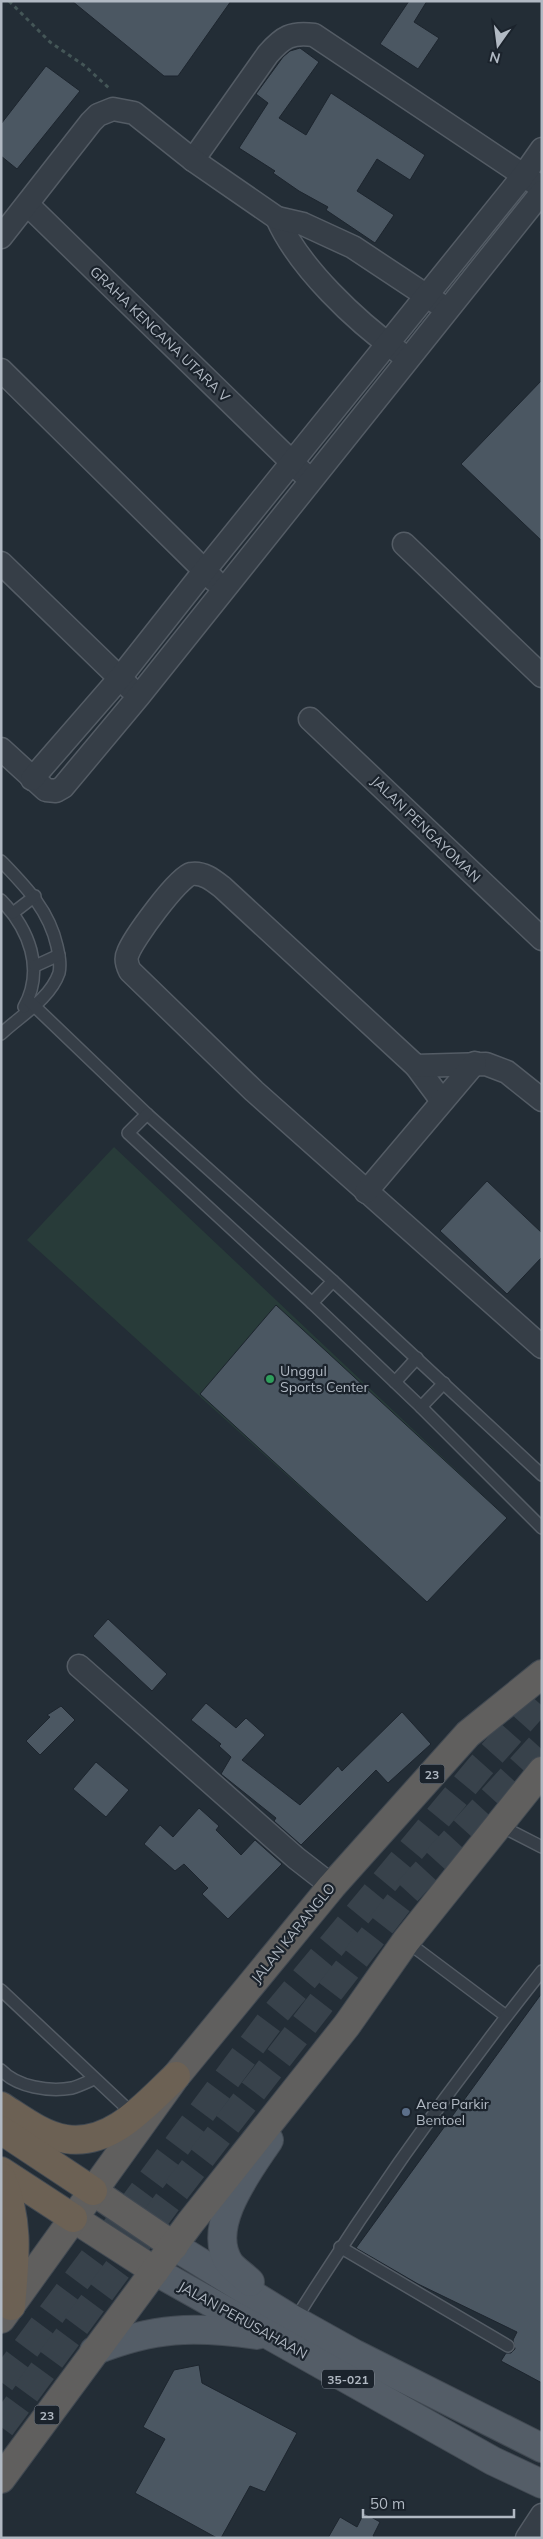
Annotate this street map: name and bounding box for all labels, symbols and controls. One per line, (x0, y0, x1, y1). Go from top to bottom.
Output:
north arrow (473, 20, 523, 70)
text: N (488, 48, 502, 68)
street label: GRAHA KENCANA UTARA V (86, 262, 234, 406)
street label: JALAN PENGAYOMAN (367, 772, 485, 886)
place label: Unggul Sports Center (280, 1362, 369, 1396)
marker: Unggul Sports Center (264, 1373, 276, 1385)
road number: 23 (420, 1765, 444, 1784)
street label: JALAN KARANGLO (247, 1879, 339, 1987)
place label: Area Parkir Bentoel (416, 2095, 490, 2129)
marker: Area Parkir Bentoel (400, 2106, 412, 2118)
street label: JALAN PERUSAHAAN (175, 2277, 311, 2363)
road number: 35-021 (322, 2370, 374, 2388)
road number: 23 (34, 2406, 60, 2424)
scale bar (363, 2486, 514, 2518)
text: 50 m (370, 2494, 405, 2513)

